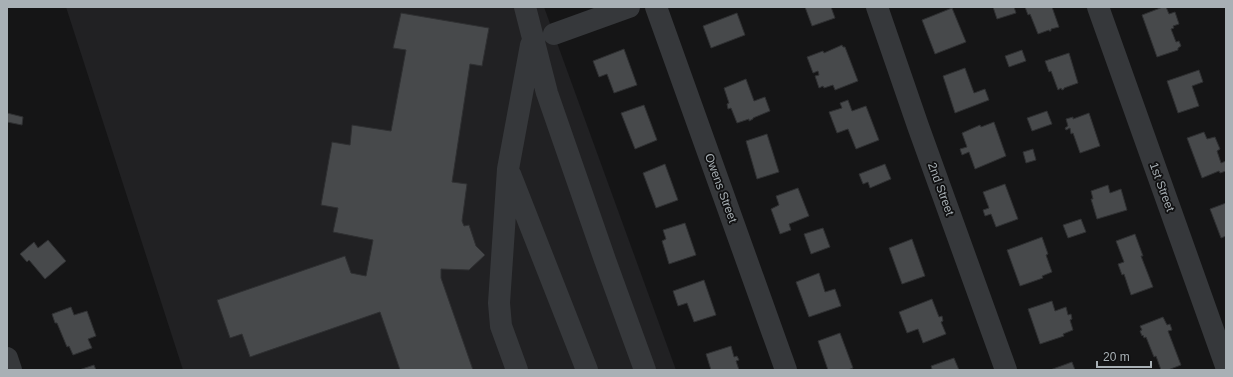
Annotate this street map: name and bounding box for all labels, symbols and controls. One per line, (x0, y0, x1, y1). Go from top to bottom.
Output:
street label: Owens Street (702, 151, 740, 225)
street label: 1st Street (1147, 160, 1178, 214)
street label: 2nd Street (925, 161, 957, 218)
scale bar (1097, 343, 1151, 369)
text: 20 m (1103, 350, 1130, 364)

